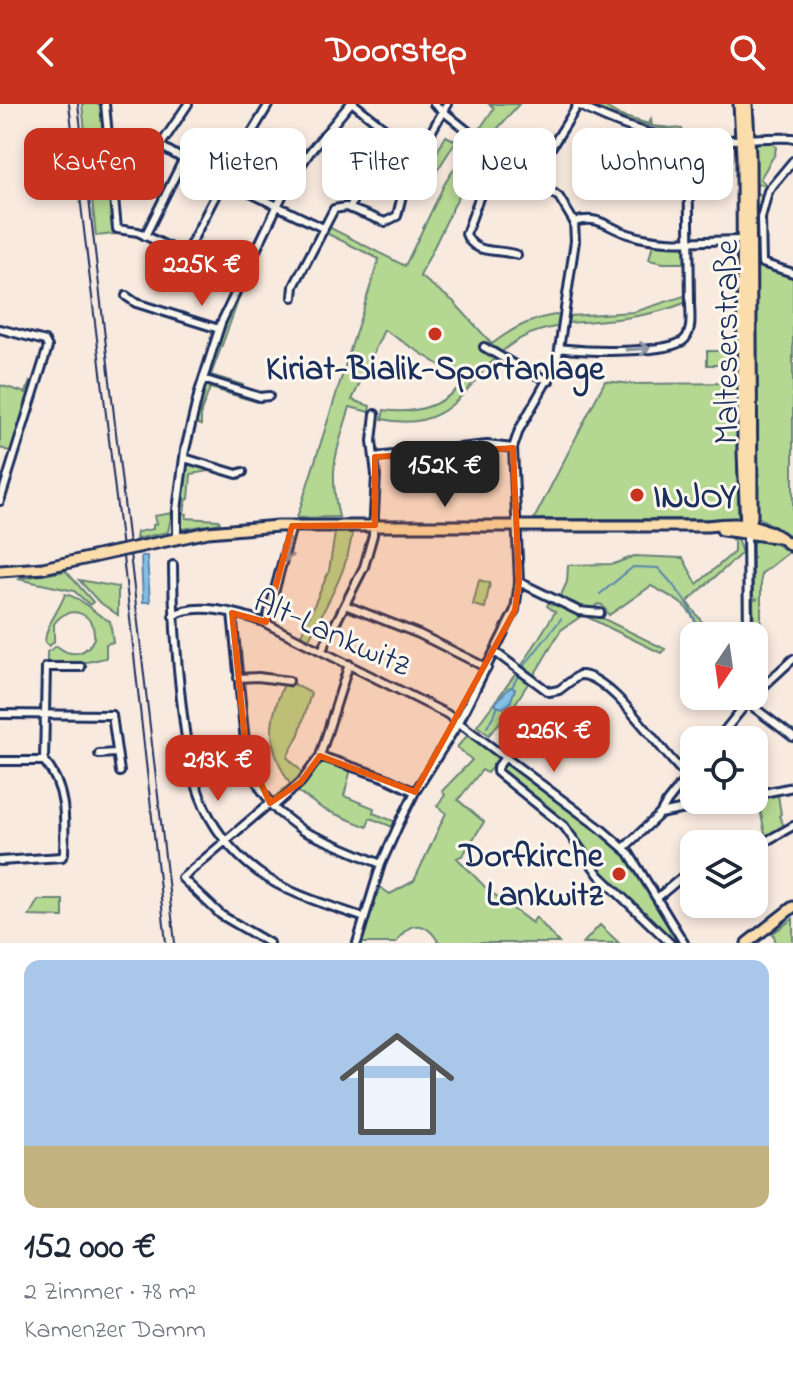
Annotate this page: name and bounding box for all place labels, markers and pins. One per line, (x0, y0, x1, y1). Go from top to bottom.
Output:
pin: 225K € (137, 240, 267, 308)
marker: Kiriat-Bialik-Sportanlage (426, 325, 444, 343)
place label: Kiriat-Bialik-Sportanlage (266, 346, 605, 397)
pin: 152K € (380, 441, 510, 509)
place label: INJOY (653, 474, 736, 524)
marker: INJOY (628, 486, 646, 504)
pin: 226K € (489, 706, 619, 774)
pin: 213K € (153, 735, 283, 803)
place label: Dorfkirche Lankwitz (457, 833, 604, 922)
marker: Dorfkirche Lankwitz (610, 865, 628, 883)

